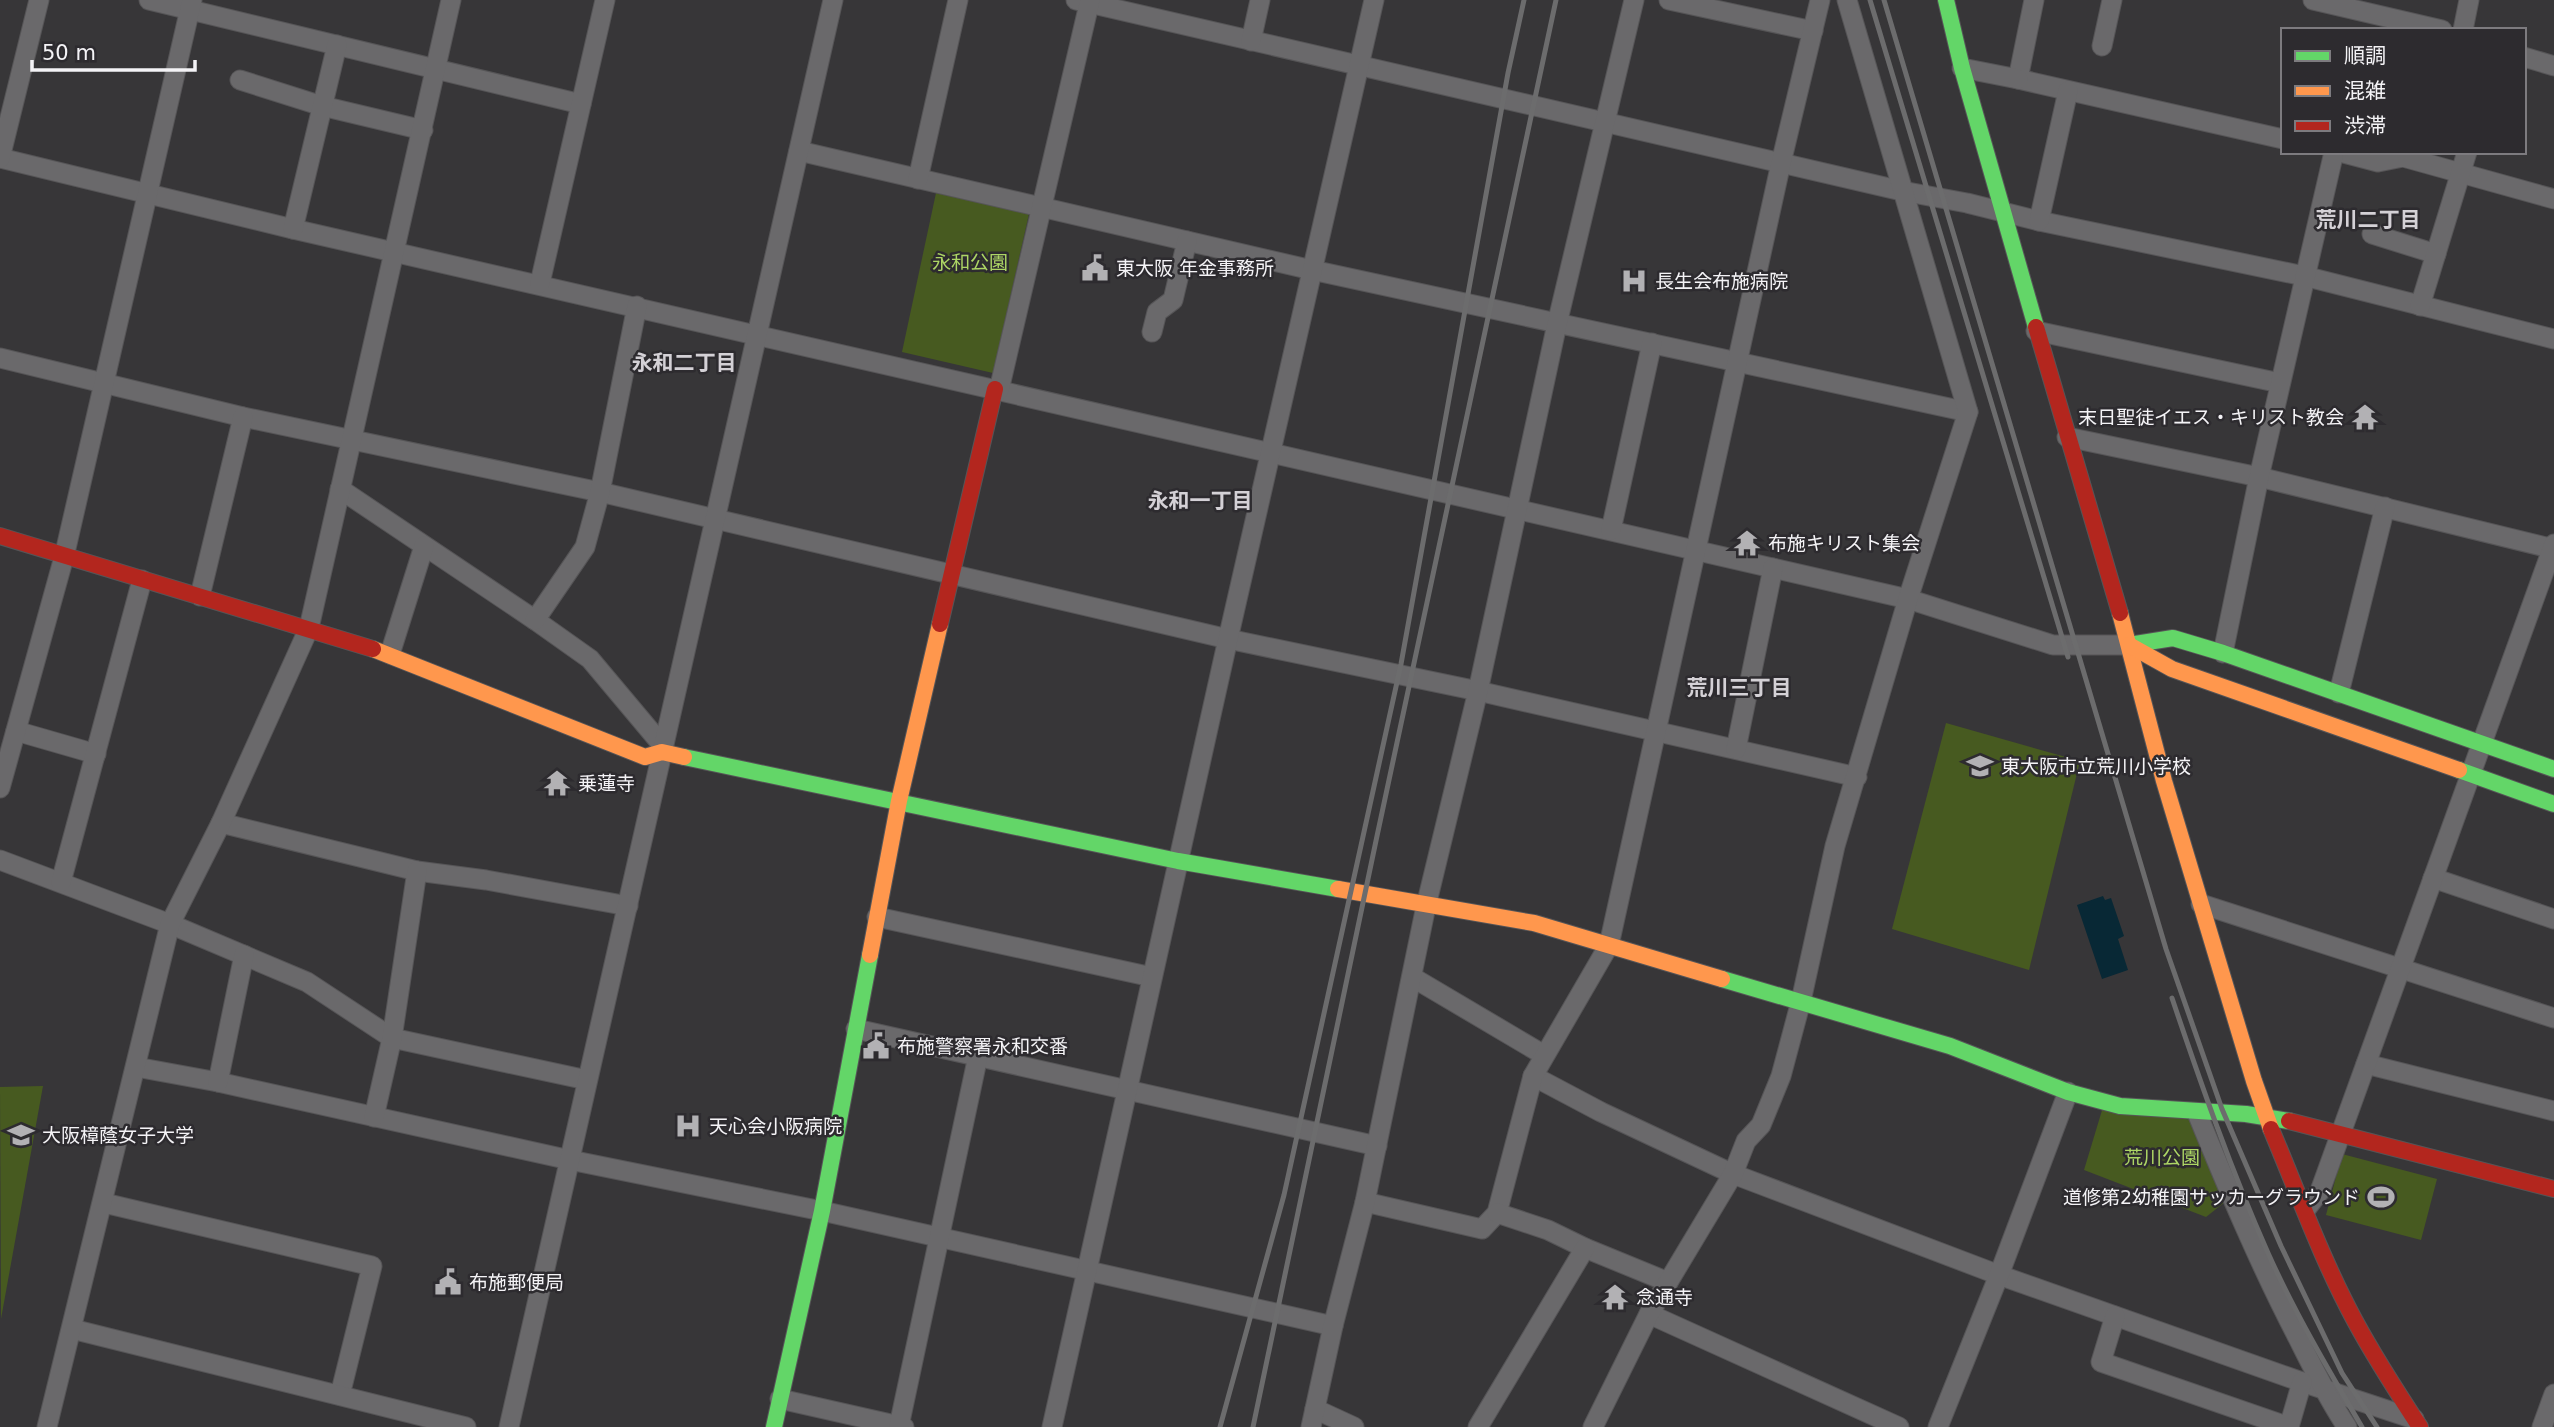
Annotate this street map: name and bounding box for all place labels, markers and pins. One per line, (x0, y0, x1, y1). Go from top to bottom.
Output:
public building icon: 東大阪 年金事務所 (1080, 253, 1110, 283)
place label: 東大阪 年金事務所 (1116, 257, 1274, 279)
hospital icon: 長生会布施病院 (1619, 266, 1649, 296)
place label: 長生会布施病院 (1655, 270, 1788, 292)
temple icon: 末日聖徒イエス・キリスト教会 (2350, 402, 2380, 432)
place label: 末日聖徒イエス・キリスト教会 (2078, 406, 2344, 428)
temple icon: 布施キリスト集会 (1732, 528, 1762, 558)
place label: 布施キリスト集会 (1768, 532, 1920, 554)
school or university icon: 東大阪市立荒川小学校 (1965, 751, 1995, 781)
place label: 東大阪市立荒川小学校 (2001, 755, 2191, 777)
temple icon: 乗蓮寺 (542, 768, 572, 798)
place label: 乗蓮寺 (578, 772, 635, 794)
public building icon: 布施警察署永和交番 (861, 1031, 891, 1061)
place label: 布施警察署永和交番 (897, 1035, 1068, 1057)
hospital icon: 天心会小阪病院 (673, 1111, 703, 1141)
place label: 天心会小阪病院 (709, 1115, 842, 1137)
school or university icon: 大阪樟蔭女子大学 (6, 1120, 36, 1150)
place label: 大阪樟蔭女子大学 (42, 1124, 194, 1146)
sports icon: 道修第2幼稚園サッカーグラウンド (2366, 1182, 2396, 1212)
place label: 道修第2幼稚園サッカーグラウンド (2063, 1186, 2360, 1208)
public building icon: 布施郵便局 (433, 1267, 463, 1297)
place label: 布施郵便局 (469, 1271, 564, 1293)
temple icon: 念通寺 (1600, 1282, 1630, 1312)
place label: 念通寺 (1636, 1286, 1693, 1308)

